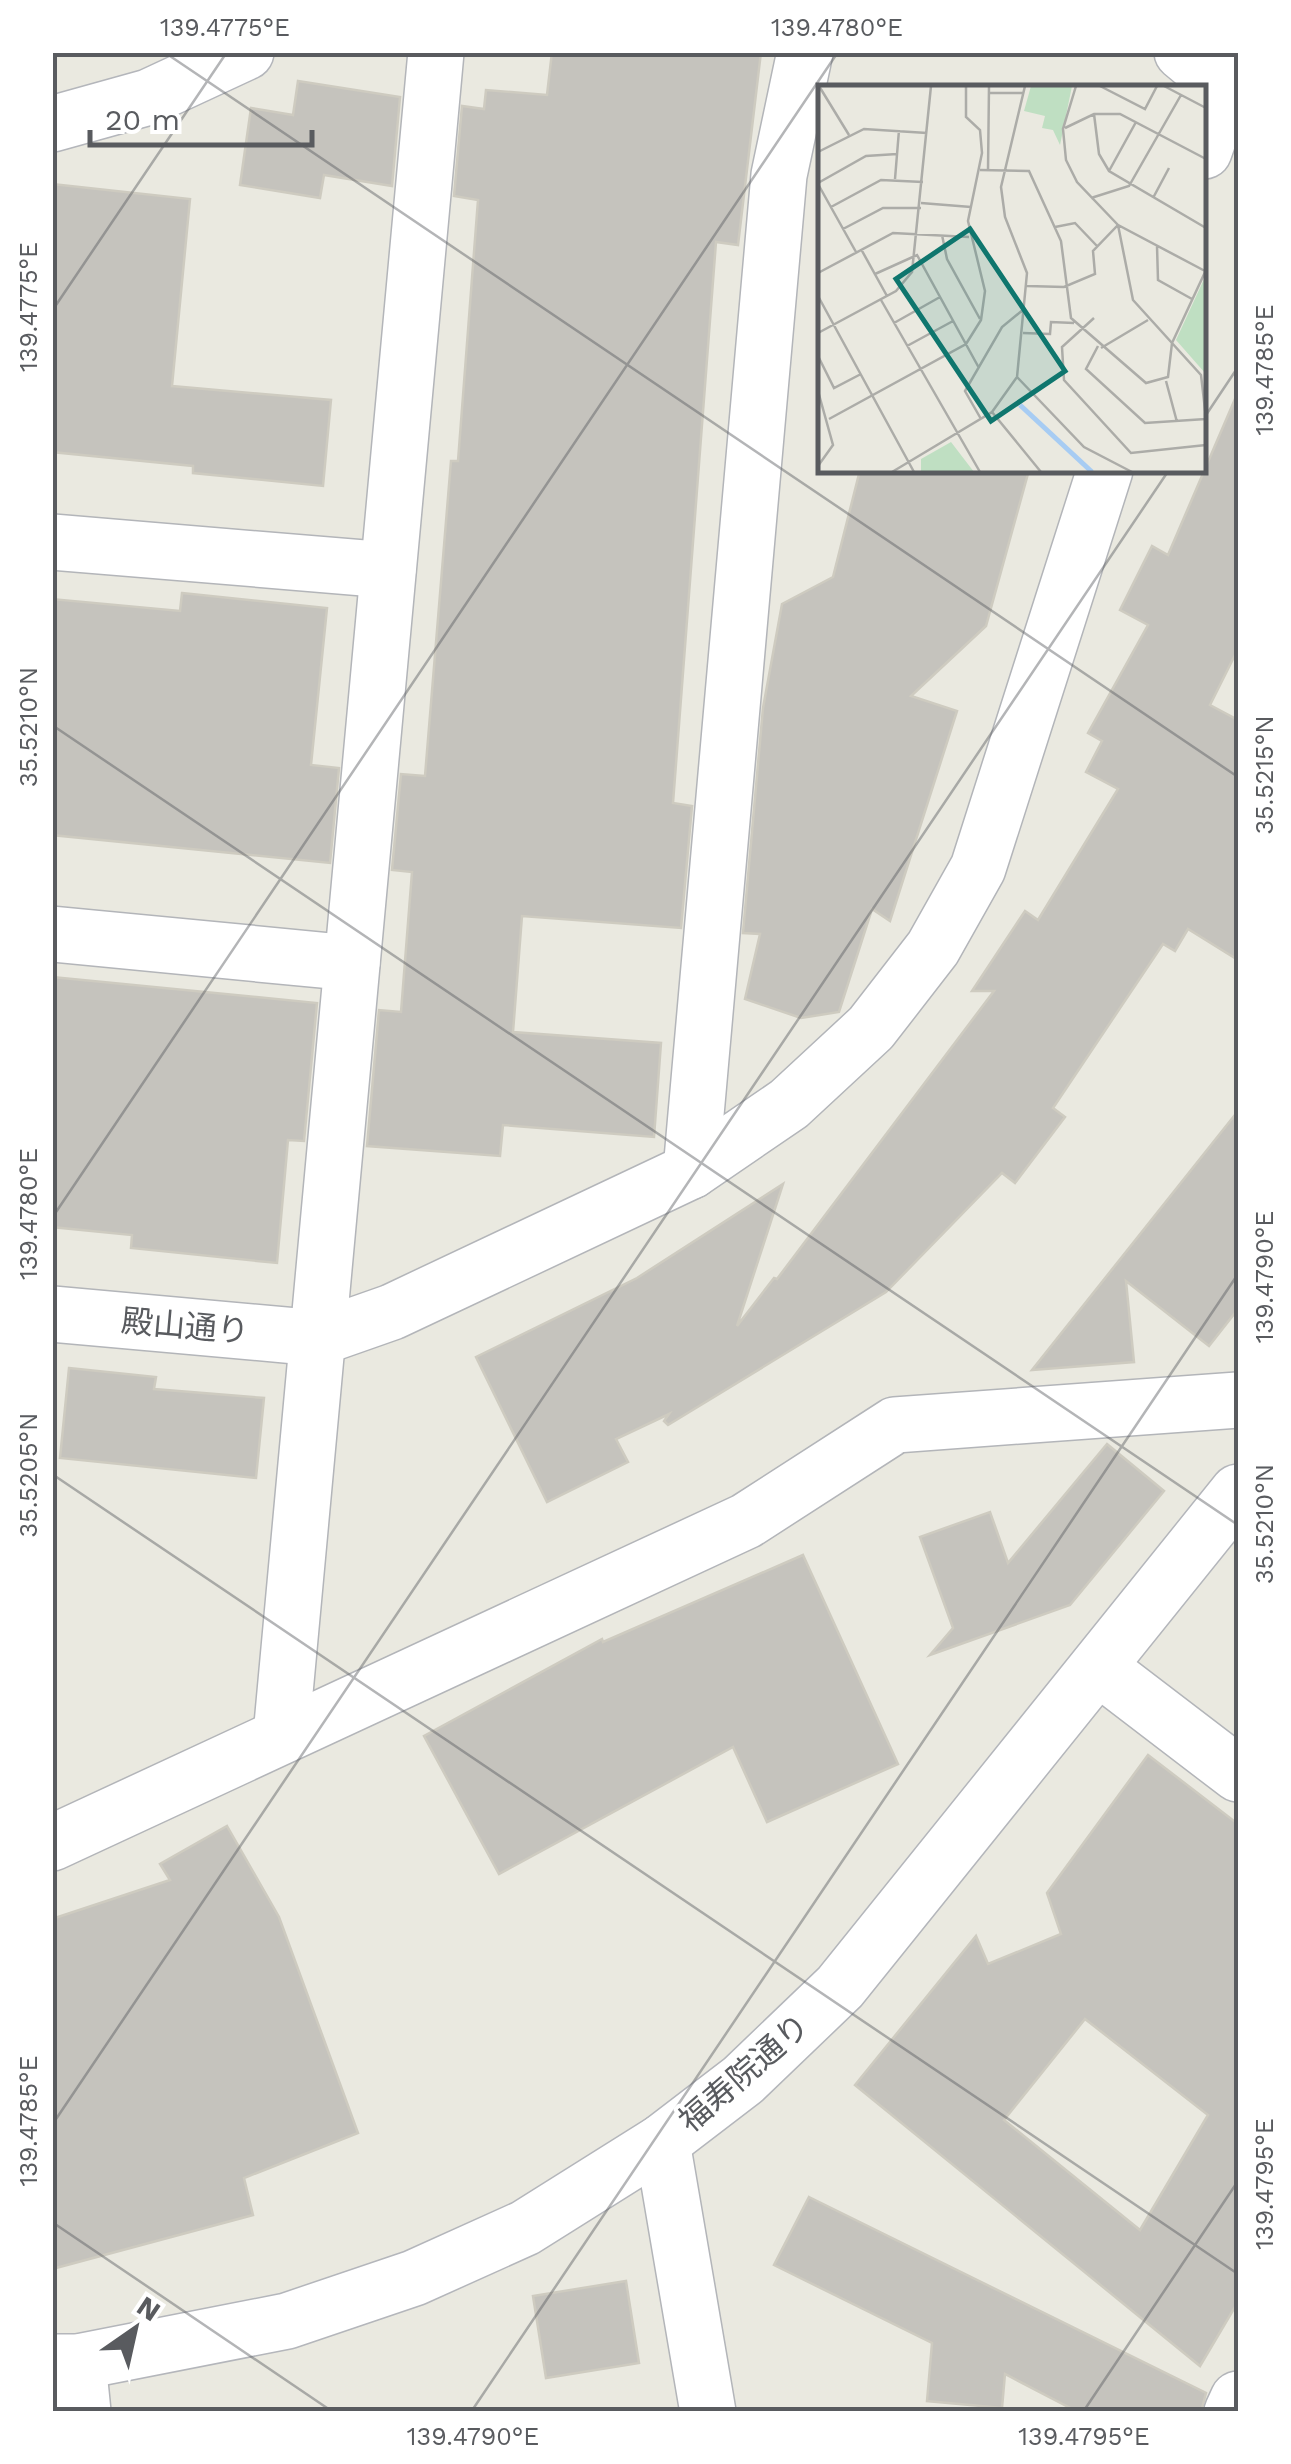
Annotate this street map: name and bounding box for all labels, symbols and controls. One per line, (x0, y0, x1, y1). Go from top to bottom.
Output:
text: 139.4775°E (160, 13, 290, 42)
text: 139.4780°E (771, 13, 903, 42)
scale bar (90, 85, 312, 147)
inset map (818, 85, 1206, 472)
text: 20 m (105, 102, 180, 137)
text: 139.4775°E (14, 242, 43, 372)
text: 139.4785°E (1250, 305, 1279, 435)
text: 35.5210°N (14, 667, 43, 787)
text: 35.5215°N (1250, 715, 1279, 835)
text: 139.4780°E (14, 1148, 43, 1280)
text: 139.4790°E (1250, 1211, 1279, 1343)
street label: 殿山通り (120, 1301, 250, 1351)
text: 35.5205°N (14, 1413, 43, 1537)
text: 35.5210°N (1250, 1464, 1279, 1584)
street label: 福寿院通り (671, 2006, 817, 2140)
text: 139.4785°E (14, 2056, 43, 2186)
text: 139.4795°E (1250, 2118, 1279, 2250)
north arrow (85, 2279, 185, 2379)
text: N (131, 2289, 167, 2328)
text: 139.4790°E (407, 2422, 539, 2451)
text: 139.4795°E (1018, 2422, 1150, 2451)

